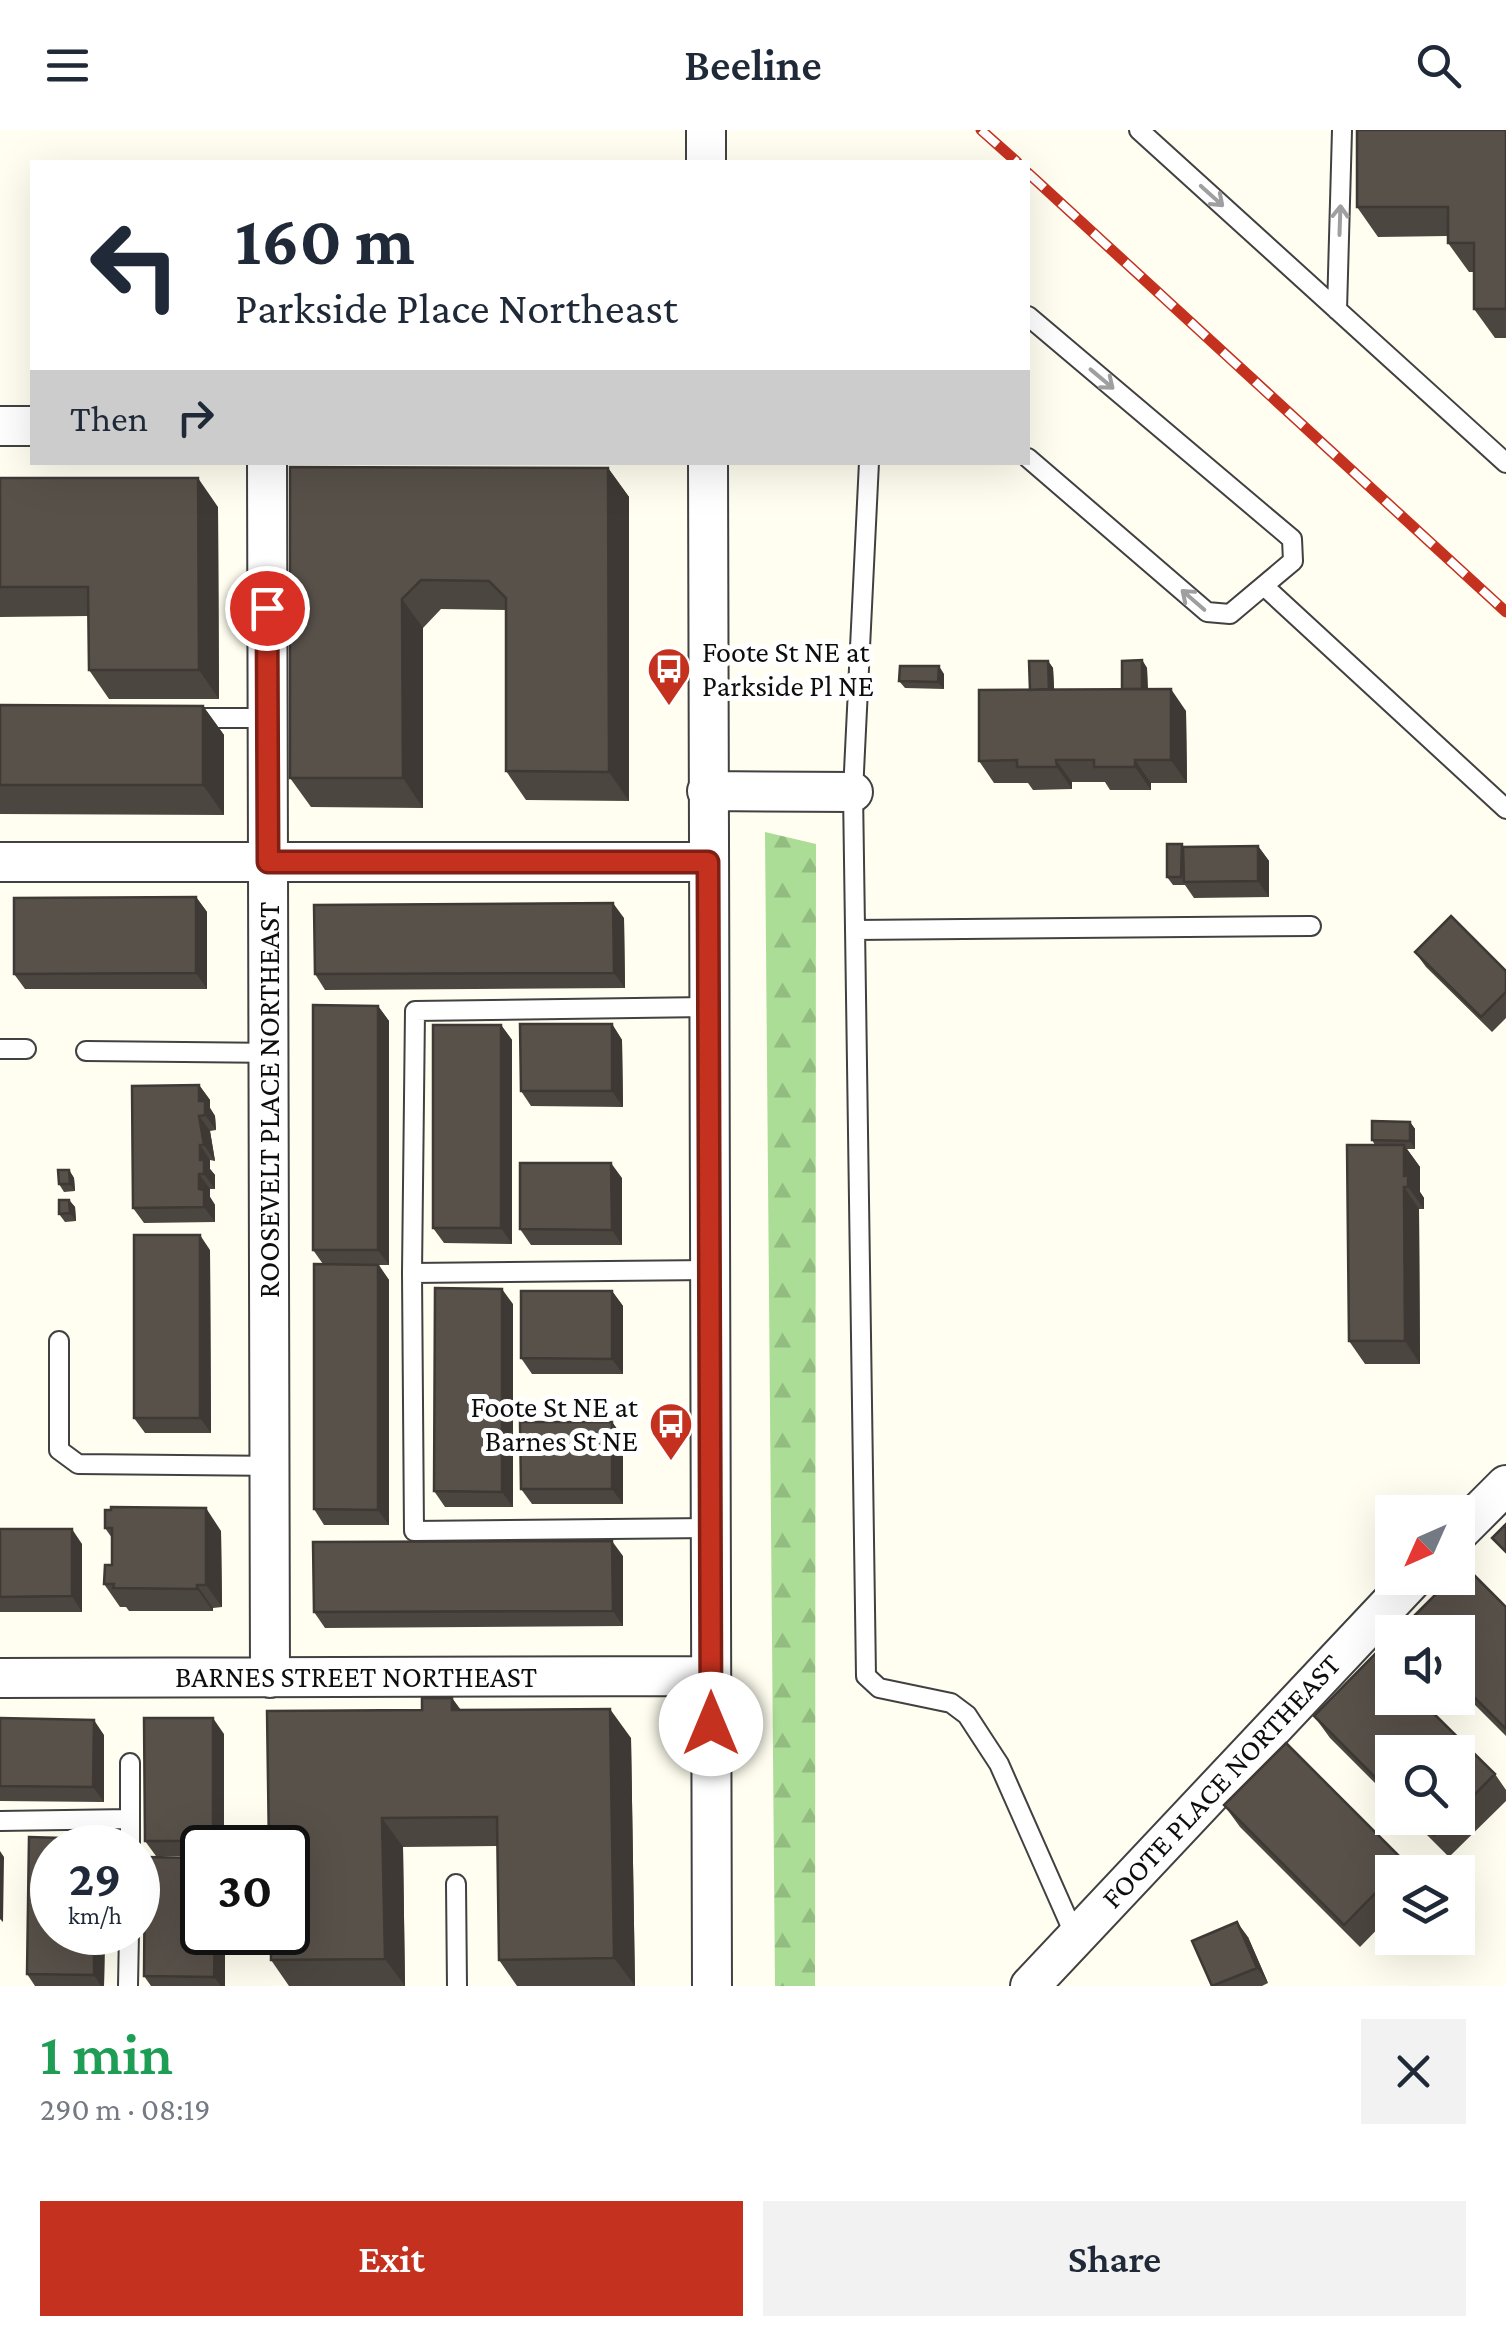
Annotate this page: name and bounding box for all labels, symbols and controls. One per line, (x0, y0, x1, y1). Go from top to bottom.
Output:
icon: menu (40, 38, 95, 93)
icon: search (1411, 38, 1466, 93)
text: Beeline (684, 40, 822, 90)
one-way arrow (1199, 184, 1224, 207)
icon: left (70, 200, 200, 330)
text: 160 m (235, 201, 415, 279)
one-way arrow (1330, 204, 1349, 236)
text: Parkside Place Northeast (235, 283, 678, 333)
one-way arrow (1089, 367, 1114, 390)
icon: right (168, 390, 223, 445)
text: Then (70, 397, 148, 439)
pin (225, 566, 310, 651)
icon: arrive (240, 581, 295, 636)
one-way arrow (1180, 589, 1206, 611)
place label: Foote St NE at Parkside Pl NE (702, 635, 874, 702)
bus stop icon: Foote St NE at Parkside Pl NE (646, 646, 692, 707)
street label: ROOSEVELT PLACE NORTHEAST (252, 902, 285, 1298)
place label: Foote St NE at Barnes St NE (471, 1390, 639, 1457)
bus stop icon: Foote St NE at Barnes St NE (648, 1401, 694, 1462)
north arrow (1375, 1495, 1475, 1595)
map controls (1375, 1495, 1475, 1955)
button: sound (1375, 1615, 1475, 1715)
street label: FOOTE PLACE NORTHEAST (1094, 1647, 1347, 1914)
street label: BARNES STREET NORTHEAST (175, 1660, 537, 1693)
position arrow (659, 1672, 763, 1776)
button: search (1375, 1735, 1475, 1835)
speed limit sign: 30 (180, 1825, 310, 1955)
text: 29 (69, 1850, 121, 1906)
button: layers (1375, 1855, 1475, 1955)
text: km/h (68, 1902, 122, 1929)
button: close (1361, 2019, 1466, 2124)
text: 1 min (40, 2020, 173, 2087)
text: 290 m · 08:19 (40, 2091, 211, 2127)
button: Exit (40, 2201, 743, 2316)
button: Share (763, 2201, 1466, 2316)

